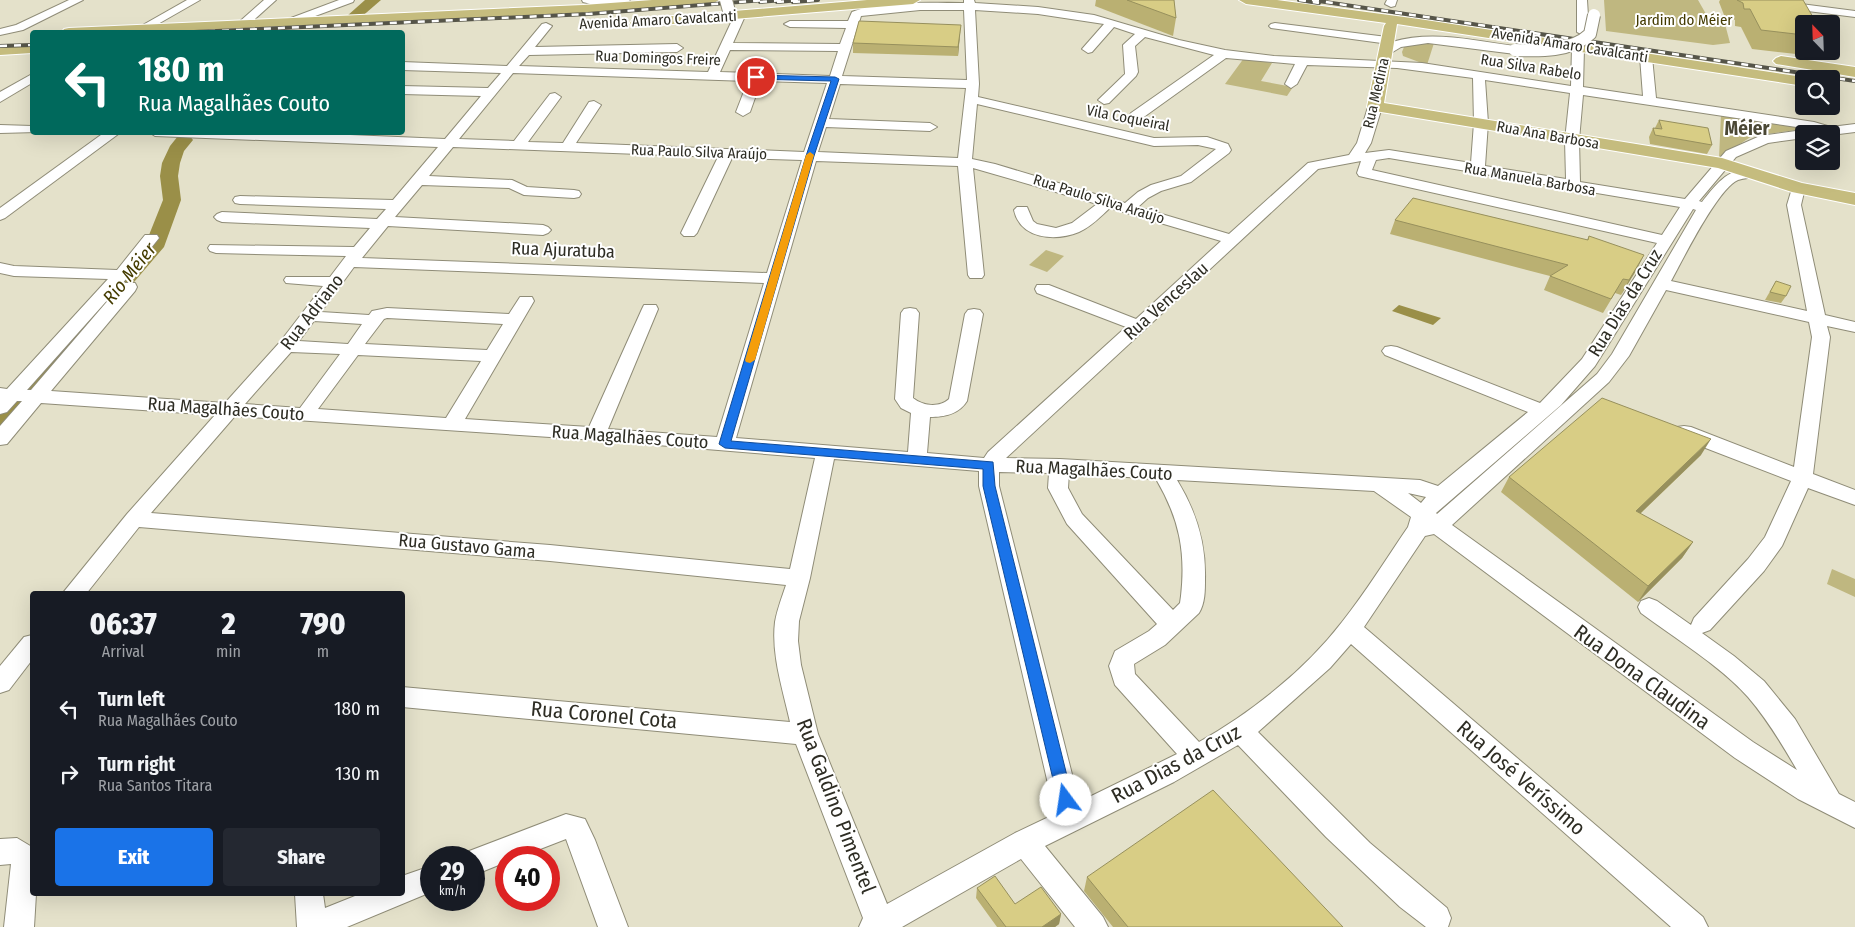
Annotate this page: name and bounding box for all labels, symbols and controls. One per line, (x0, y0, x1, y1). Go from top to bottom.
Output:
street label: Avenida Amaro Cavalcanti (579, 7, 737, 33)
park label: Jardim do Méier (1635, 11, 1733, 29)
north arrow (1795, 15, 1840, 60)
map controls (1795, 15, 1840, 170)
street label: Avenida Amaro Cavalcanti (1491, 24, 1649, 66)
street label: Rua Domingos Freire (595, 47, 721, 69)
text: 180 m (138, 48, 224, 90)
icon: left (55, 50, 120, 115)
street label: Rua Silva Rabelo (1479, 50, 1583, 84)
pin (735, 56, 777, 98)
street label: Rua Medina (1359, 56, 1393, 130)
icon: arrive (742, 63, 770, 91)
button: search (1795, 70, 1840, 115)
text: Rua Magalhães Couto (138, 90, 330, 117)
street label: Vila Coqueiral (1085, 101, 1171, 135)
street label: Rua Ana Barbosa (1495, 117, 1601, 153)
district label: Méier (1725, 117, 1770, 140)
button: layers (1795, 125, 1840, 170)
street label: Rua Paulo Silva Araújo (631, 141, 768, 163)
street label: Rua Manuela Barbosa (1463, 159, 1597, 199)
street label: Rua Paulo Silva Araújo (1031, 170, 1167, 228)
water label: Rio Méier (98, 237, 162, 309)
street label: Rua Ajuratuba (511, 237, 615, 263)
street label: Rua Dias da Cruz (1583, 245, 1667, 361)
street label: Rua Venceslau (1119, 257, 1213, 345)
street label: Rua Adriano (276, 270, 348, 354)
street label: Rua Magalhães Couto (147, 393, 305, 425)
street label: Rua Magalhães Couto (551, 421, 709, 453)
street label: Rua Magalhães Couto (1015, 455, 1173, 485)
street label: Rua Gustavo Gama (398, 529, 537, 563)
text: 06:37 (89, 606, 157, 642)
text: 2 (221, 606, 236, 642)
text: 790 (300, 606, 346, 642)
street label: Rua Dona Claudina (1569, 619, 1715, 735)
text: Arrival (102, 642, 144, 661)
text: min (216, 642, 241, 661)
text: m (317, 642, 329, 661)
text: Turn left (98, 688, 165, 711)
icon: left (55, 695, 83, 723)
street label: Rua Coronel Cota (530, 696, 678, 734)
text: 180 m (334, 697, 380, 720)
text: Rua Magalhães Couto (98, 711, 238, 730)
street label: Rua Galdino Pimentel (791, 715, 881, 898)
street label: Rua José Veríssimo (1451, 715, 1591, 841)
street label: Rua Dias da Cruz (1107, 719, 1245, 809)
text: Turn right (98, 753, 175, 776)
icon: right (55, 760, 83, 788)
text: 130 m (335, 762, 380, 785)
position arrow (1039, 773, 1091, 825)
text: Rua Santos Titara (98, 776, 212, 795)
button: Exit (55, 828, 213, 886)
button: Share (223, 828, 380, 886)
speed limit sign: 40 (495, 846, 560, 911)
text: 29 (440, 857, 465, 887)
text: km/h (439, 884, 466, 898)

